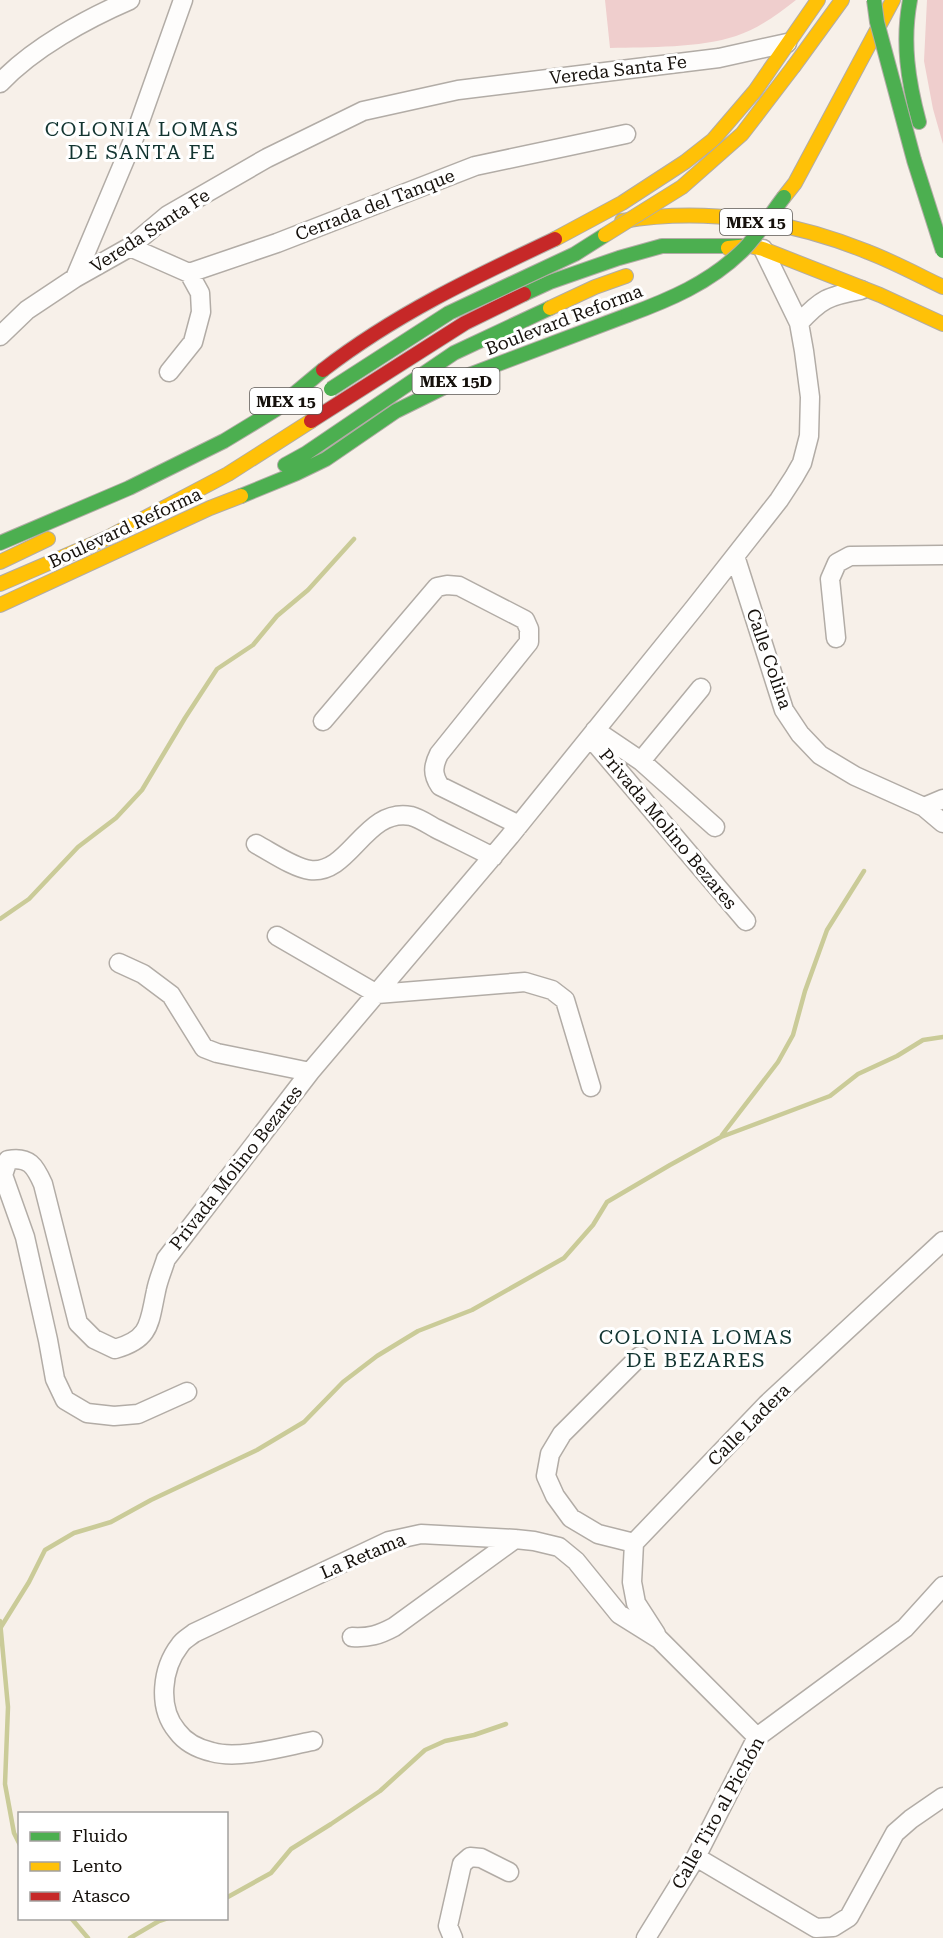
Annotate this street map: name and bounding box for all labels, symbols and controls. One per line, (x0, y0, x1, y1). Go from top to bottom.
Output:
street label: Vereda Santa Fe (548, 51, 688, 88)
district label: COLONIA LOMAS DE SANTA FE (45, 117, 239, 164)
street label: Cerrada del Tanque (292, 164, 458, 245)
street label: Vereda Santa Fe (86, 184, 213, 277)
road number: MEX 15 (720, 209, 792, 235)
street label: Boulevard Reforma (482, 280, 645, 359)
road number: MEX 15D (412, 368, 500, 394)
road number: MEX 15 (250, 388, 322, 414)
street label: Boulevard Reforma (45, 483, 205, 572)
street label: Calle Colina (742, 606, 797, 712)
street label: Privada Molino Bezares (595, 744, 742, 913)
street label: Privada Molino Bezares (165, 1081, 306, 1254)
district label: COLONIA LOMAS DE BEZARES (599, 1325, 793, 1372)
street label: Calle Ladera (703, 1379, 794, 1470)
street label: La Retama (317, 1528, 409, 1583)
street label: Calle Tiro al Pichón (667, 1733, 768, 1892)
legend (18, 1812, 228, 1920)
text: Fluido (72, 1825, 128, 1846)
text: Lento (72, 1855, 122, 1876)
text: Atasco (72, 1885, 130, 1906)

